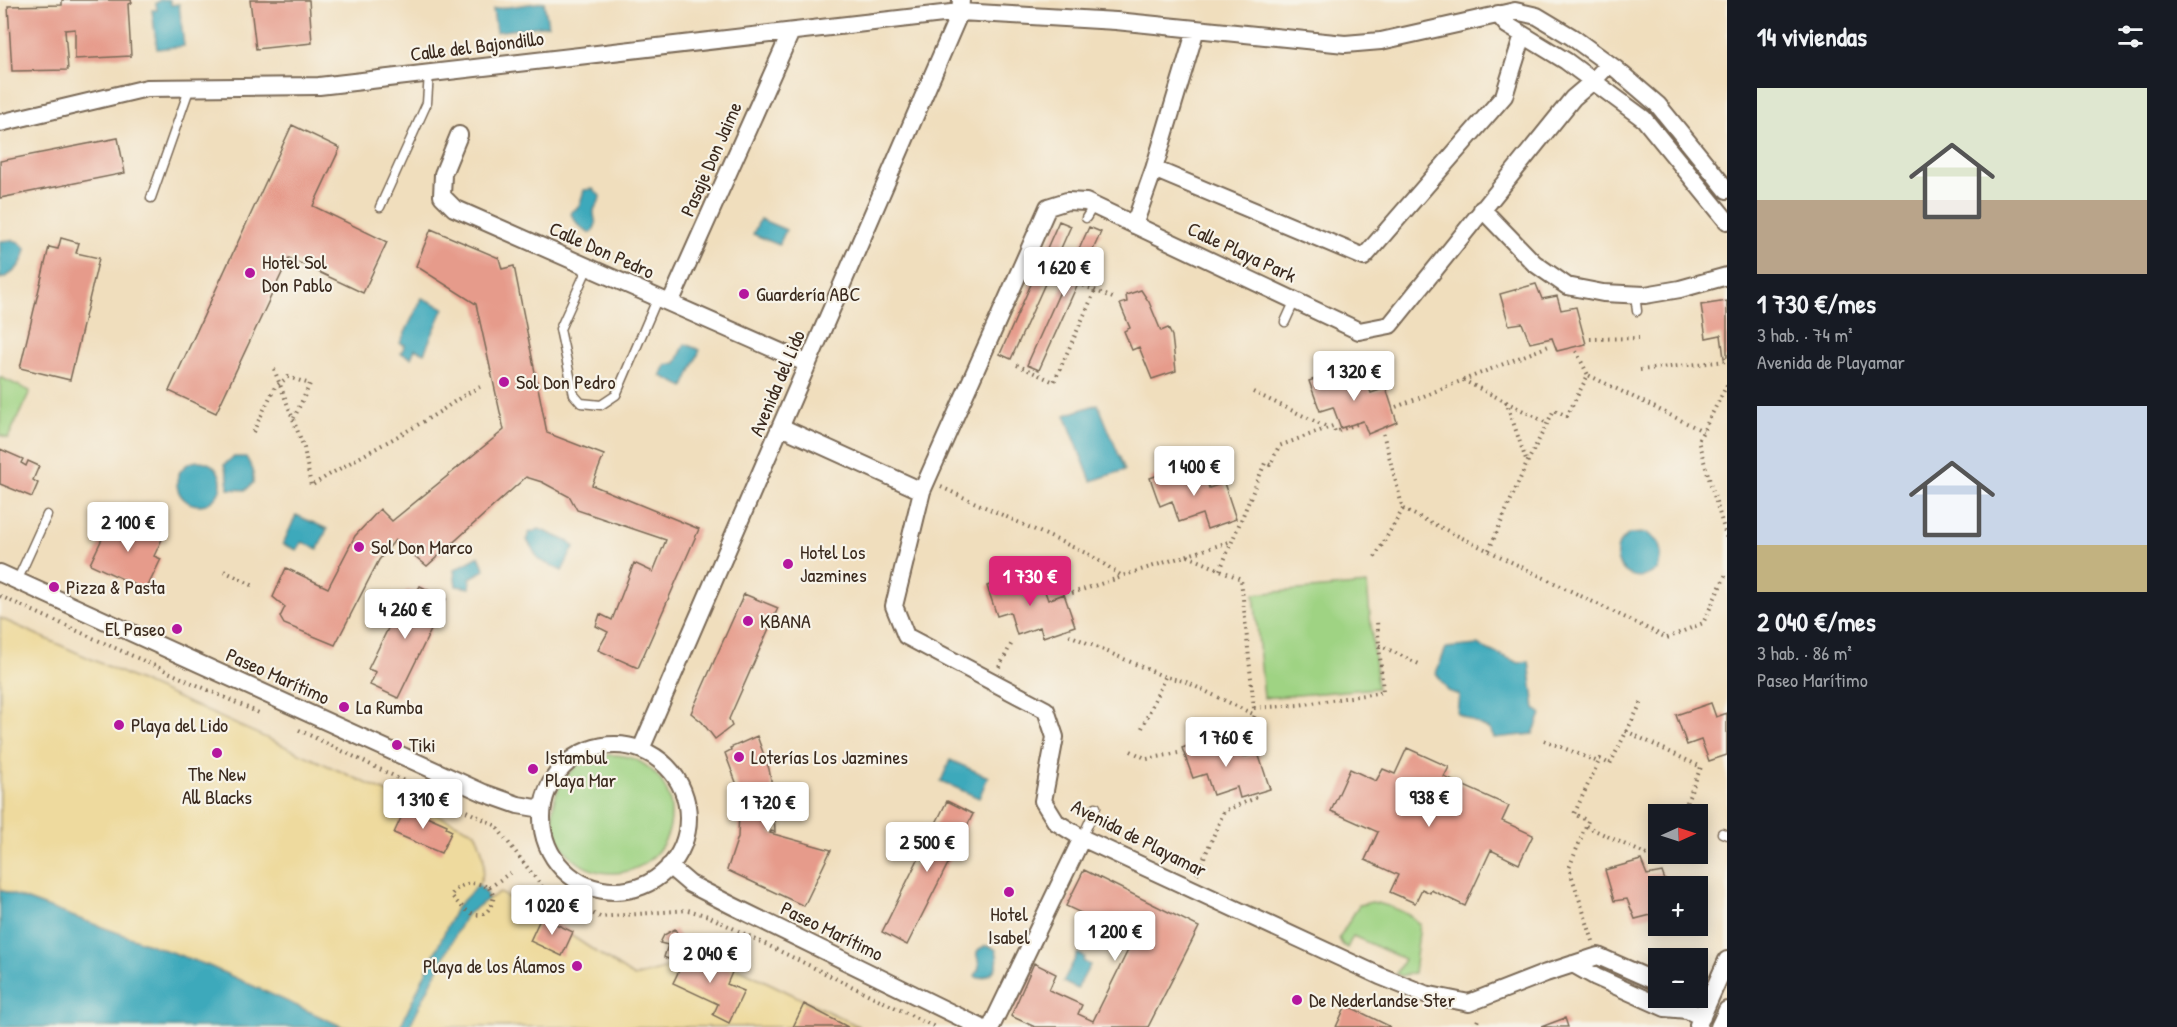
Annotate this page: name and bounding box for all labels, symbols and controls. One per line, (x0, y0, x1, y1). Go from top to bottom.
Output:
text: 14 viviendas (1757, 19, 1867, 54)
icon: filters (2114, 20, 2147, 53)
street label: Calle del Bajondillo (409, 24, 545, 67)
street label: Pasaje Don Jaime (673, 97, 748, 220)
icon: home (1898, 127, 2006, 235)
street label: Calle Don Pedro (545, 214, 659, 285)
street label: Calle Playa Park (1183, 215, 1301, 289)
pin: 1 620 € (1009, 247, 1119, 298)
place label: Hotel Sol Don Pablo (262, 248, 332, 298)
text: 1 620 € (1038, 253, 1090, 280)
marker: Hotel Sol Don Pablo (243, 266, 257, 280)
place label: Guardería ABC (756, 280, 860, 307)
text: 1 730 €/mes (1757, 286, 1876, 321)
marker: Guardería ABC (737, 287, 751, 301)
text: 3 hab. · 74 m² (1757, 321, 1853, 348)
street label: Avenida del Lido (742, 326, 811, 440)
text: Avenida de Playamar (1757, 348, 1905, 375)
pin: 1 320 € (1299, 351, 1409, 402)
text: 1 320 € (1327, 357, 1381, 384)
place label: Sol Don Pedro (516, 368, 616, 395)
marker: Sol Don Pedro (497, 375, 511, 389)
icon: home (1898, 445, 2006, 553)
pin: 1 400 € (1139, 446, 1249, 497)
text: 1 400 € (1168, 452, 1220, 479)
pin: 2 100 € (73, 502, 183, 553)
text: 2 100 € (101, 508, 155, 535)
place label: Sol Don Marco (371, 533, 473, 560)
place label: Hotel Los Jazmines (800, 538, 867, 588)
marker: Sol Don Marco (352, 540, 366, 554)
pin: 1 730 € (975, 556, 1085, 607)
marker: Hotel Los Jazmines (781, 557, 795, 571)
text: 1 730 € (1003, 562, 1057, 589)
place label: Pizza & Pasta (66, 573, 165, 600)
marker: Pizza & Pasta (47, 580, 61, 594)
pin: 4 260 € (350, 589, 460, 640)
text: 4 260 € (379, 595, 431, 622)
text: 2 040 €/mes (1757, 604, 1876, 639)
place label: KBANA (760, 607, 811, 634)
marker: KBANA (741, 614, 755, 628)
place label: El Paseo (105, 615, 165, 642)
marker: El Paseo (170, 622, 184, 636)
text: 3 hab. · 86 m² (1757, 639, 1852, 666)
street label: Paseo Marítimo (222, 641, 334, 710)
text: Paseo Marítimo (1757, 666, 1868, 693)
place label: La Rumba (356, 693, 423, 720)
marker: La Rumba (337, 700, 351, 714)
place label: Playa del Lido (131, 711, 228, 738)
pin: 1 760 € (1171, 717, 1281, 768)
marker: Playa del Lido (112, 718, 126, 732)
text: 1 760 € (1200, 723, 1252, 750)
place label: Tiki (409, 731, 436, 758)
marker: Tiki (390, 738, 404, 752)
place label: Istambul Playa Mar (545, 743, 616, 793)
place label: Loterías Los Jazmines (751, 743, 908, 770)
marker: The New All Blacks (210, 746, 224, 760)
marker: Loterías Los Jazmines (732, 750, 746, 764)
place label: The New All Blacks (182, 760, 252, 810)
marker: Istambul Playa Mar (526, 762, 540, 776)
pin: 938 € (1387, 777, 1471, 828)
pin: 1 310 € (368, 779, 478, 830)
pin: 1 720 € (713, 782, 823, 833)
text: 938 € (1409, 783, 1449, 810)
text: 1 310 € (397, 785, 449, 812)
text: 1 720 € (741, 788, 795, 815)
street label: Avenida de Playamar (1067, 792, 1212, 883)
north arrow (1648, 804, 1708, 864)
map controls (1648, 804, 1708, 1008)
pin: 2 500 € (872, 822, 982, 873)
text: 2 500 € (900, 828, 954, 855)
button: + (1648, 876, 1708, 936)
pin: 1 020 € (497, 885, 607, 936)
marker: Hotel Isabel (1002, 885, 1016, 899)
text: 1 020 € (525, 891, 579, 918)
street label: Paseo Marítimo (777, 894, 888, 967)
place label: Hotel Isabel (988, 900, 1031, 950)
pin: 1 200 € (1060, 911, 1170, 962)
text: 1 200 € (1088, 917, 1142, 944)
pin: 2 040 € (655, 933, 765, 984)
text: 2 040 € (683, 939, 737, 966)
button: − (1648, 948, 1708, 1008)
place label: Playa de los Álamos (423, 952, 565, 979)
marker: Playa de los Álamos (570, 959, 584, 973)
place label: De Nederlandse Ster (1309, 986, 1455, 1013)
marker: De Nederlandse Ster (1290, 993, 1304, 1007)

